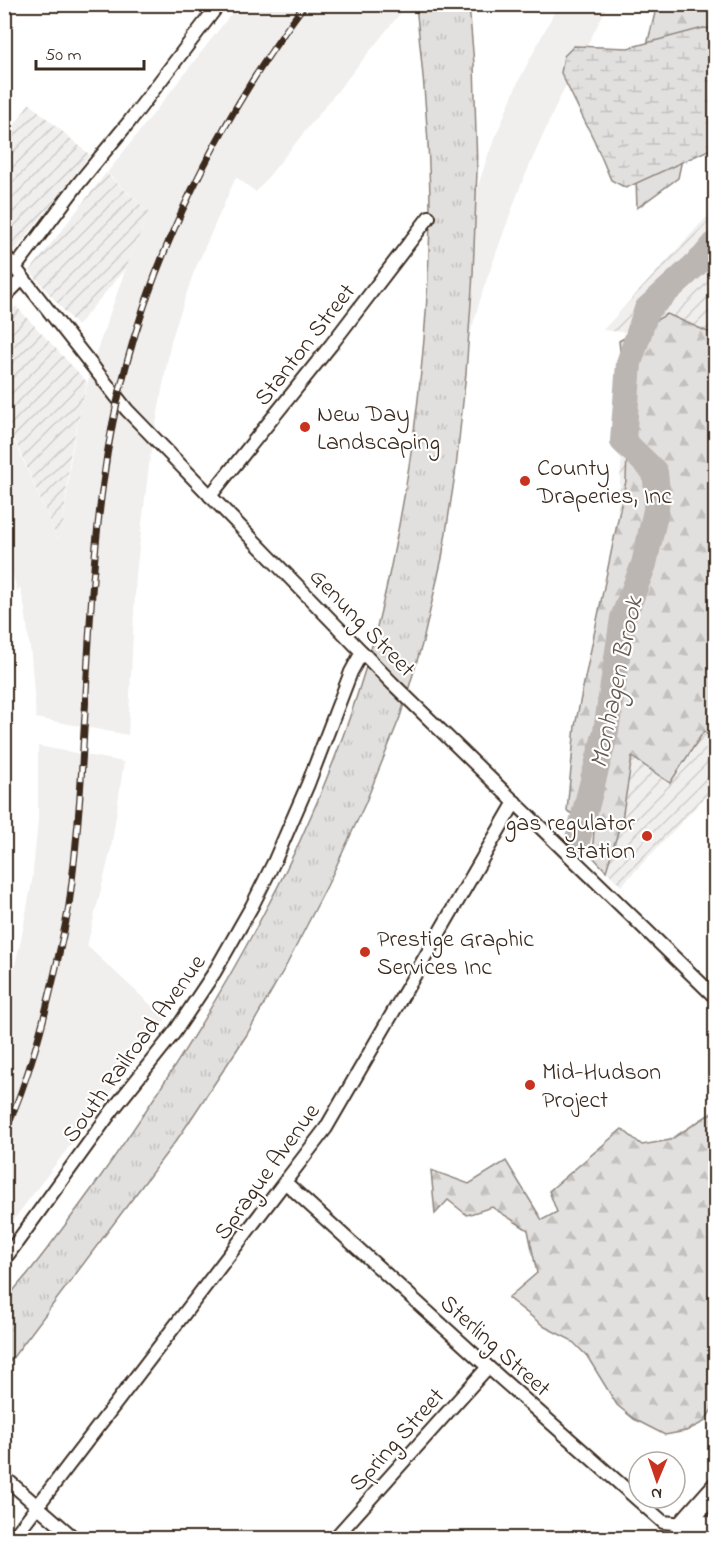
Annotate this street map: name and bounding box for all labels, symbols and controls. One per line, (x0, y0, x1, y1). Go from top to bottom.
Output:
scale bar (36, 33, 144, 71)
text: 50 m (45, 43, 82, 69)
street label: Stanton Street (247, 277, 365, 414)
place label: New Day Landscaping (317, 398, 440, 461)
marker: New Day Landscaping (298, 420, 312, 434)
place label: County Draperies, Inc (536, 452, 672, 515)
marker: County Draperies, Inc (518, 474, 532, 488)
street label: Genung Street (300, 561, 423, 686)
water label: Monhagen Brook (581, 592, 655, 772)
place label: gas regulator station (504, 807, 636, 870)
marker: gas regulator station (640, 829, 654, 843)
place label: Prestige Graphic Services Inc (377, 923, 534, 986)
marker: Prestige Graphic Services Inc (358, 945, 372, 959)
street label: South Railroad Avenue (55, 948, 216, 1151)
place label: Mid-Hudson Project (542, 1056, 661, 1119)
marker: Mid-Hudson Project (523, 1078, 537, 1092)
street label: Sprague Avenue (206, 1097, 330, 1248)
street label: Sterling Street (431, 1287, 558, 1406)
street label: Spring Street (342, 1381, 454, 1500)
north arrow (627, 1450, 687, 1510)
text: N (651, 1481, 662, 1505)

